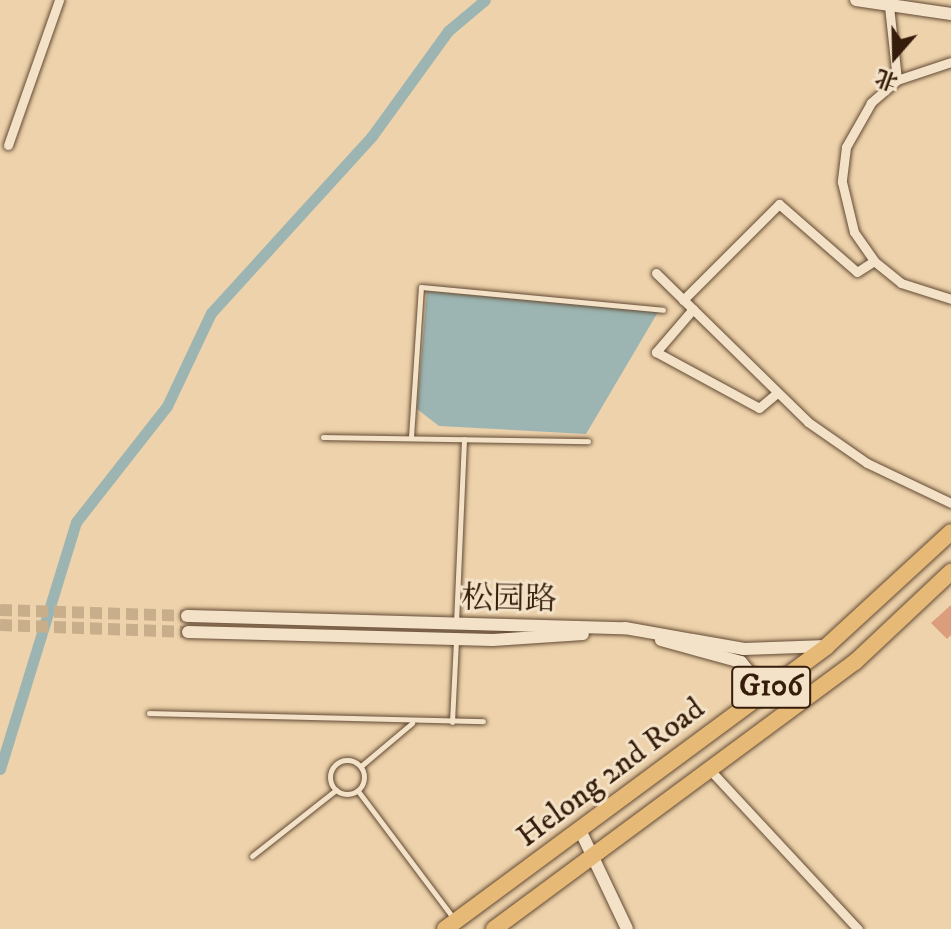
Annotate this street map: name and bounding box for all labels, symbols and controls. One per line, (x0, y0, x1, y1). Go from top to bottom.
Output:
north arrow (855, 16, 935, 96)
text: 北 (872, 63, 902, 95)
street label: 松园路 (461, 580, 557, 620)
road number: G106 (731, 661, 811, 713)
street label: Helong 2nd Road (509, 690, 713, 856)

